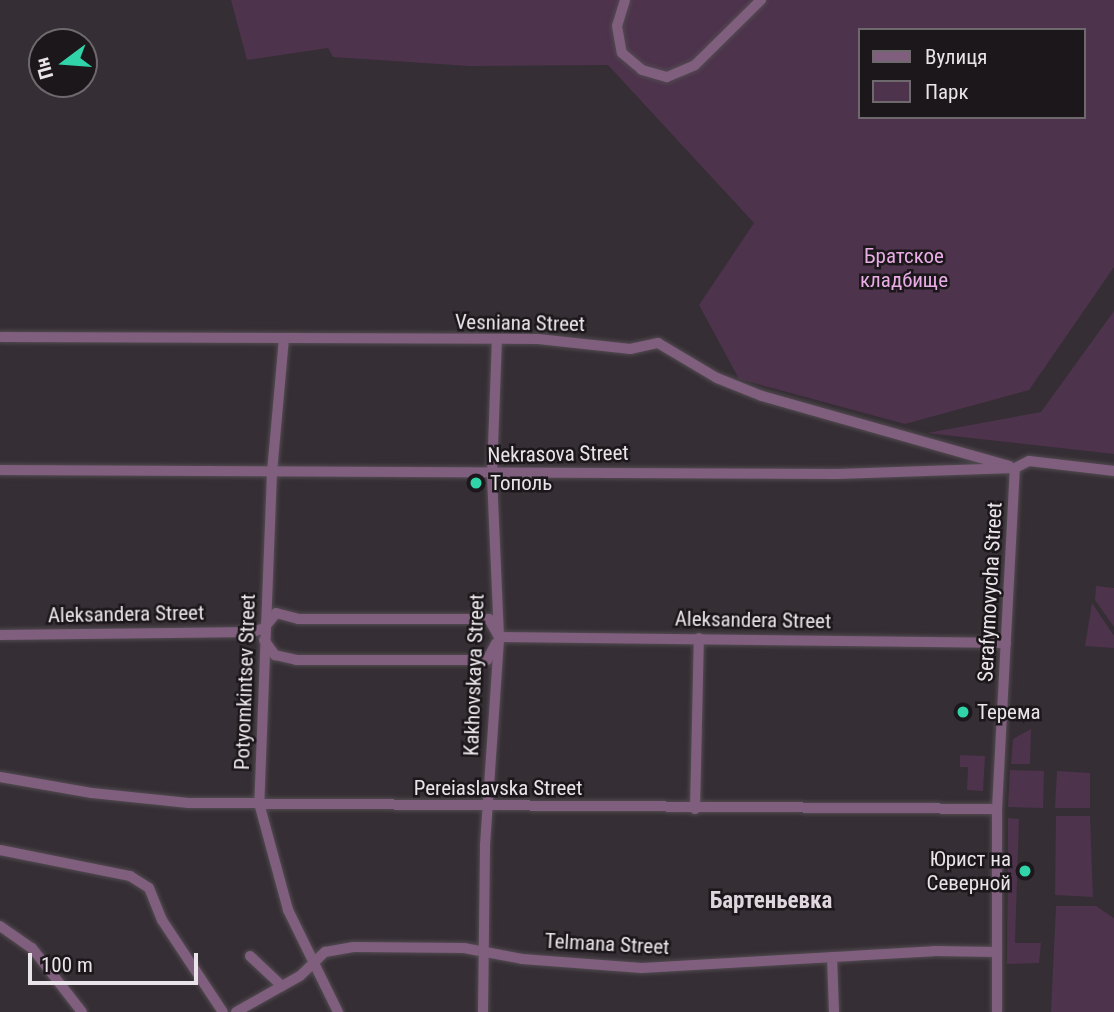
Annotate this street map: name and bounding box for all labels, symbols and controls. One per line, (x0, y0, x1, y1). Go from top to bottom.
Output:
north arrow (28, 28, 98, 98)
legend (858, 28, 1086, 119)
text: Вулиця (925, 45, 987, 69)
text: Пн (30, 55, 58, 82)
text: Парк (925, 80, 969, 104)
park label: Братское кладбище (860, 243, 948, 293)
street label: Vesniana Street (455, 309, 585, 337)
street label: Nekrasova Street (487, 440, 629, 468)
place label: Тополь (490, 470, 552, 496)
marker: Тополь (468, 475, 484, 491)
street label: Serafymovycha Street (973, 502, 1007, 682)
street label: Potyomkintsev Street (229, 594, 261, 770)
street label: Kakhovskaya Street (459, 594, 489, 756)
street label: Aleksandera Street (48, 600, 204, 628)
street label: Aleksandera Street (675, 606, 831, 634)
place label: Терема (977, 699, 1041, 725)
marker: Терема (955, 704, 971, 720)
street label: Pereiaslavska Street (414, 775, 582, 801)
place label: Юрист на Северной (927, 846, 1011, 896)
marker: Юрист на Северной (1017, 863, 1033, 879)
district label: Бартеньевка (710, 887, 832, 915)
street label: Telmana Street (544, 928, 670, 960)
scale bar (32, 939, 201, 983)
text: 100 m (41, 953, 93, 977)

